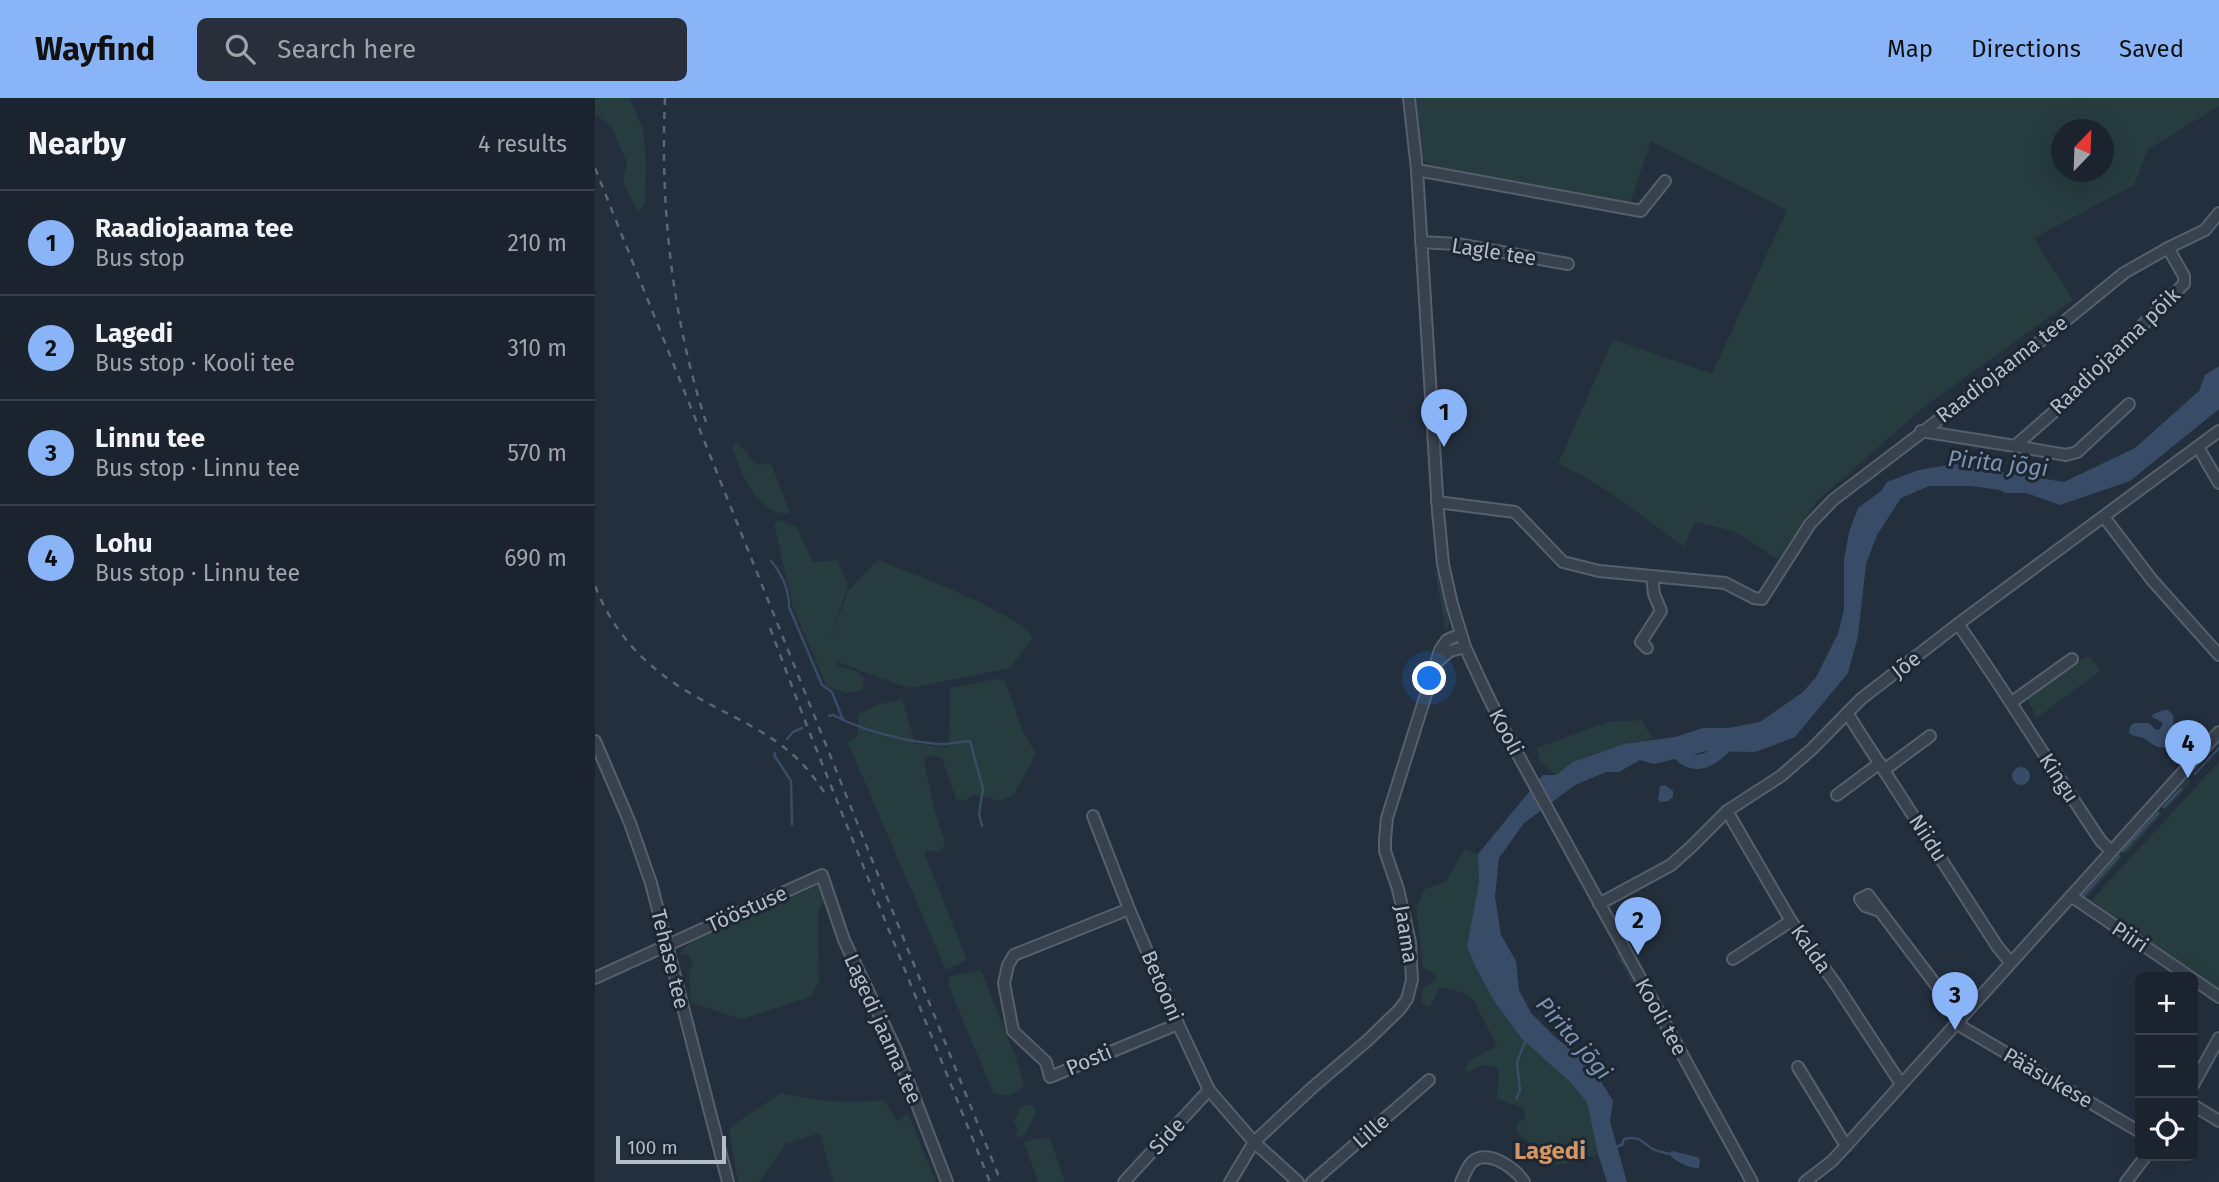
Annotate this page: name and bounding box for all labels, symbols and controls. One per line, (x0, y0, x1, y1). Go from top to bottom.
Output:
search box (197, 18, 687, 81)
text: Wayfind (35, 29, 155, 69)
icon: search (221, 30, 259, 68)
text: Search here (277, 34, 416, 65)
text: Map (1887, 35, 1933, 63)
text: Directions (1971, 35, 2081, 63)
text: Saved (2119, 35, 2184, 63)
north arrow (2051, 119, 2114, 182)
text: Nearby (28, 126, 126, 162)
text: 4 results (478, 130, 567, 158)
text: Raadiojaama tee (95, 213, 294, 244)
text: 1 (46, 229, 56, 257)
text: 210 m (508, 229, 567, 257)
street label: Lagle tee (1450, 232, 1538, 272)
text: Bus stop (95, 244, 185, 272)
street label: Raadiojaama põik (2044, 282, 2186, 420)
street label: Raadiojaama tee (1931, 310, 2073, 428)
text: Lagedi (95, 318, 173, 349)
text: 2 (45, 334, 57, 362)
text: 310 m (507, 334, 567, 362)
text: Bus stop · Kooli tee (95, 349, 295, 377)
pin: 1 (1421, 389, 1467, 447)
text: Linnu tee (95, 423, 205, 454)
text: 3 (45, 439, 57, 467)
text: 570 m (507, 439, 567, 467)
water label: Pirita jõgi (1946, 444, 2050, 482)
text: Bus stop · Linnu tee (95, 454, 300, 482)
text: Lohu (95, 528, 153, 559)
text: 4 (45, 544, 58, 572)
text: 690 m (504, 544, 567, 572)
text: Bus stop · Linnu tee (95, 559, 300, 587)
street label: Jõe (1886, 645, 1926, 685)
your location (1412, 661, 1446, 695)
street label: Kooli (1483, 704, 1529, 760)
pin: 4 (2165, 720, 2211, 778)
street label: Kingu (2034, 748, 2084, 808)
street label: Niidu (1903, 810, 1953, 866)
street label: Tööstuse (703, 880, 791, 938)
pin: 2 (1615, 897, 1661, 955)
street label: Jaama (1389, 903, 1423, 965)
street label: Tehase tee (645, 907, 695, 1011)
street label: Piiri (2107, 916, 2153, 958)
street label: Kalda (1785, 920, 1837, 978)
street label: Betooni (1136, 947, 1188, 1025)
street label: Lagedi jaama tee (838, 950, 928, 1108)
pin: 3 (1932, 972, 1978, 1030)
map controls (2135, 972, 2198, 1161)
button: + (2135, 972, 2198, 1035)
street label: Kooli tee (1629, 974, 1693, 1060)
water label: Pirita jõgi (1530, 991, 1618, 1086)
button: − (2135, 1035, 2198, 1098)
street label: Posti (1062, 1039, 1116, 1081)
street label: Pääsukese (1999, 1042, 2097, 1114)
button: locate (2135, 1098, 2198, 1161)
street label: Lille (1347, 1108, 1395, 1154)
street label: Side (1143, 1112, 1191, 1160)
scale bar (616, 1133, 726, 1165)
text: 100 m (627, 1136, 678, 1159)
district label: Lagedi (1514, 1137, 1586, 1165)

